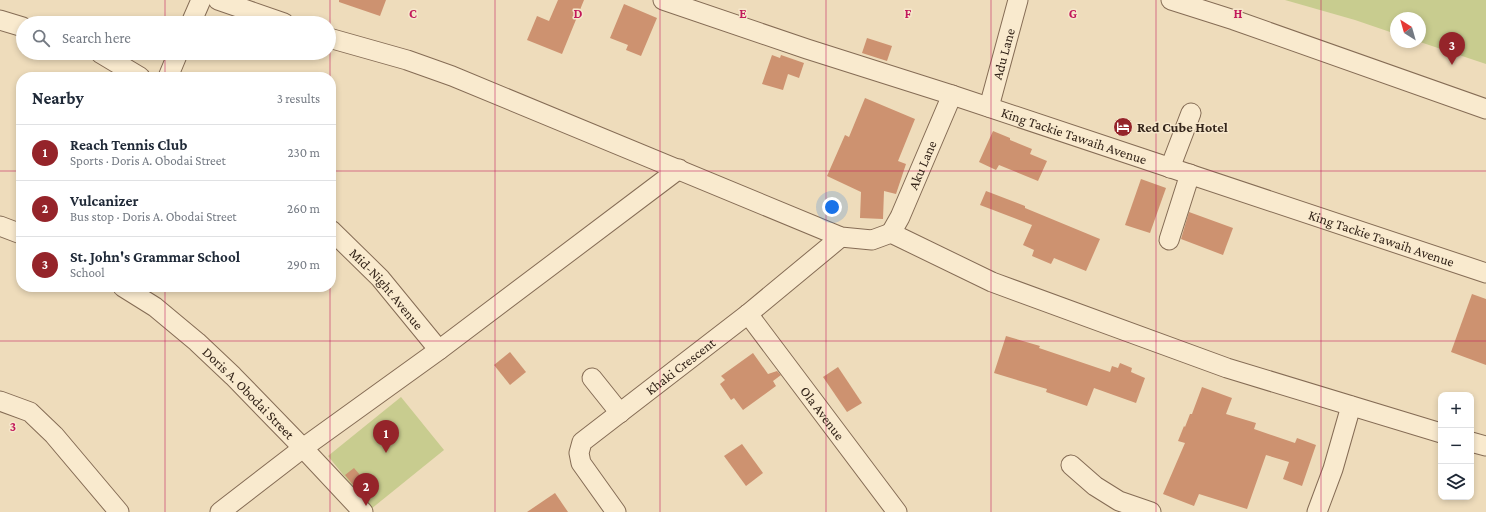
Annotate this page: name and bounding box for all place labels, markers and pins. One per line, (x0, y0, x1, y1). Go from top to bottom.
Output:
pin: 3 (1439, 32, 1465, 65)
hotel icon: Red Cube Hotel (1112, 116, 1134, 138)
place label: Red Cube Hotel (1137, 119, 1228, 135)
pin: 1 (373, 420, 399, 453)
pin: 2 (353, 473, 379, 506)

